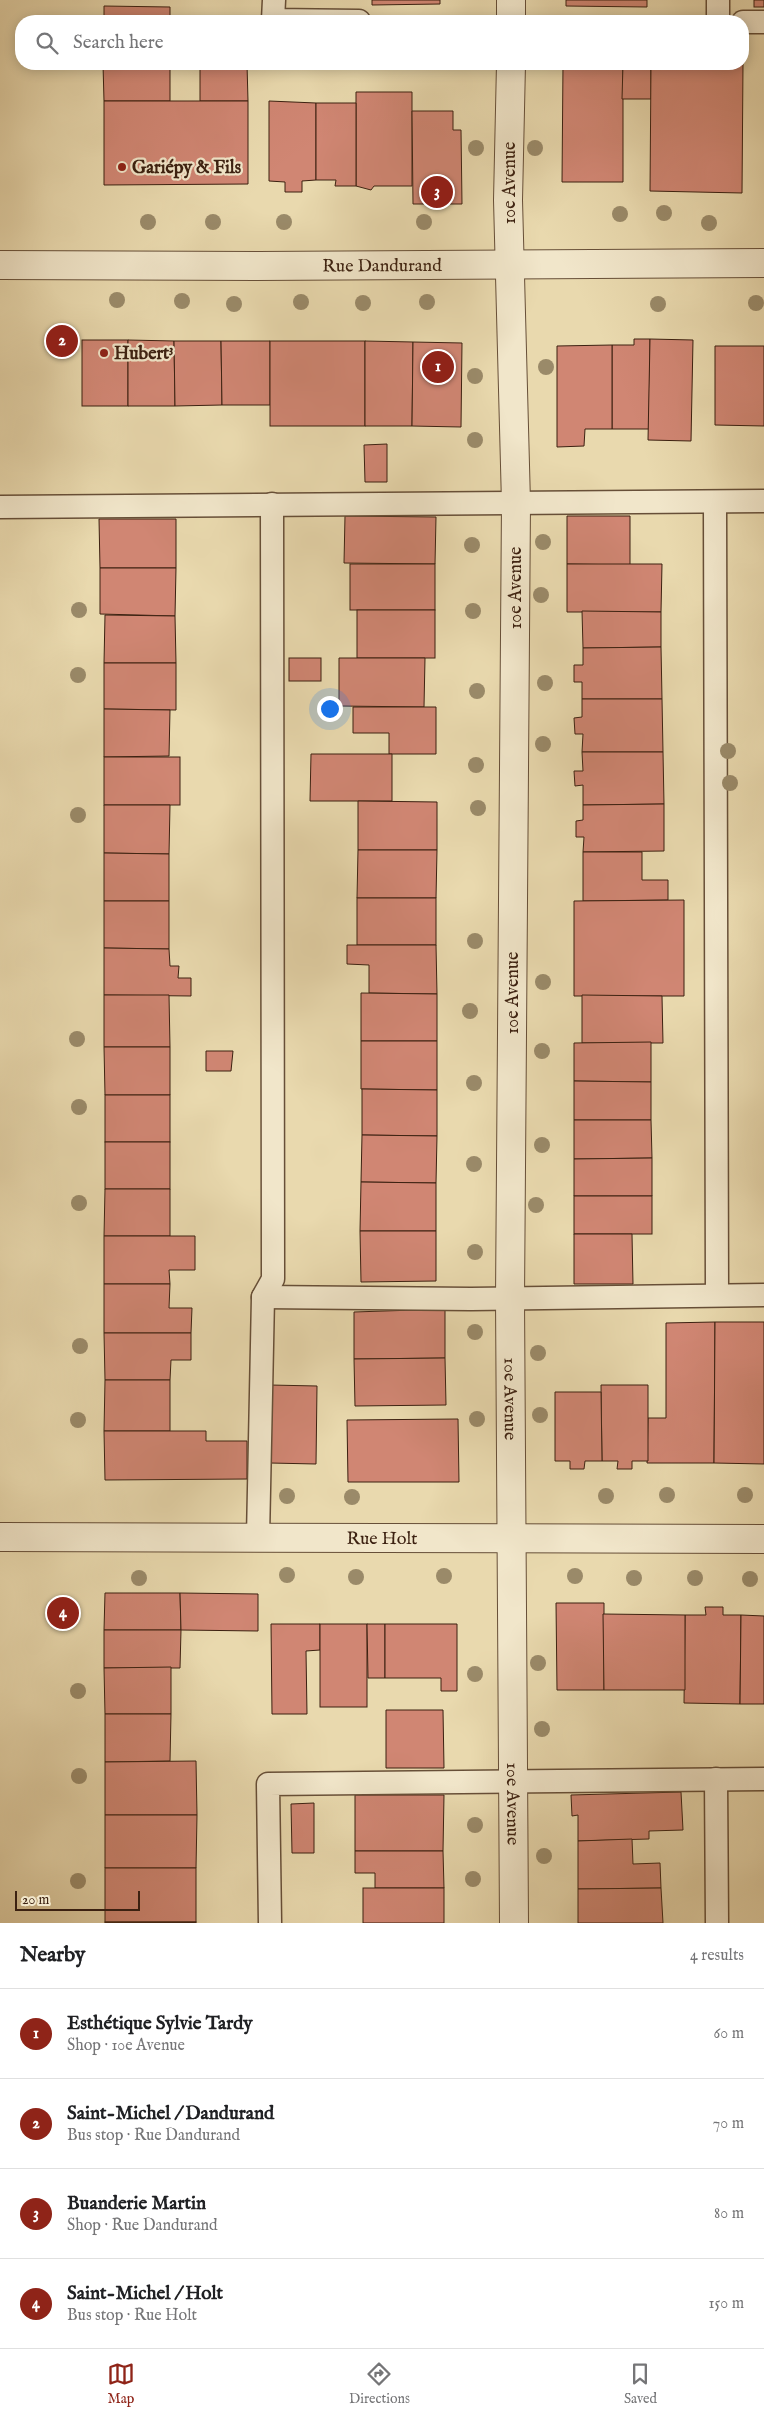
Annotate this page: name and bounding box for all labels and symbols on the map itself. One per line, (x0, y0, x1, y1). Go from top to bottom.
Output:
street label: 10e Avenue (499, 142, 522, 224)
place label: Gariépy & Fils (132, 157, 242, 180)
marker: Gariépy & Fils (116, 161, 128, 173)
pin: 3 (421, 173, 453, 211)
street label: Rue Dandurand (322, 255, 442, 279)
pin: 2 (46, 322, 78, 360)
place label: Hubert³ (114, 343, 173, 366)
marker: Hubert³ (98, 347, 110, 359)
pin: 1 (422, 348, 454, 386)
street label: 10e Avenue (505, 547, 528, 629)
your location (317, 696, 343, 722)
street label: 10e Avenue (502, 952, 525, 1034)
street label: 10e Avenue (497, 1357, 521, 1440)
street label: Rue Holt (346, 1528, 418, 1551)
pin: 4 (47, 1594, 79, 1632)
street label: 10e Avenue (500, 1762, 524, 1845)
scale bar (15, 1888, 140, 1911)

